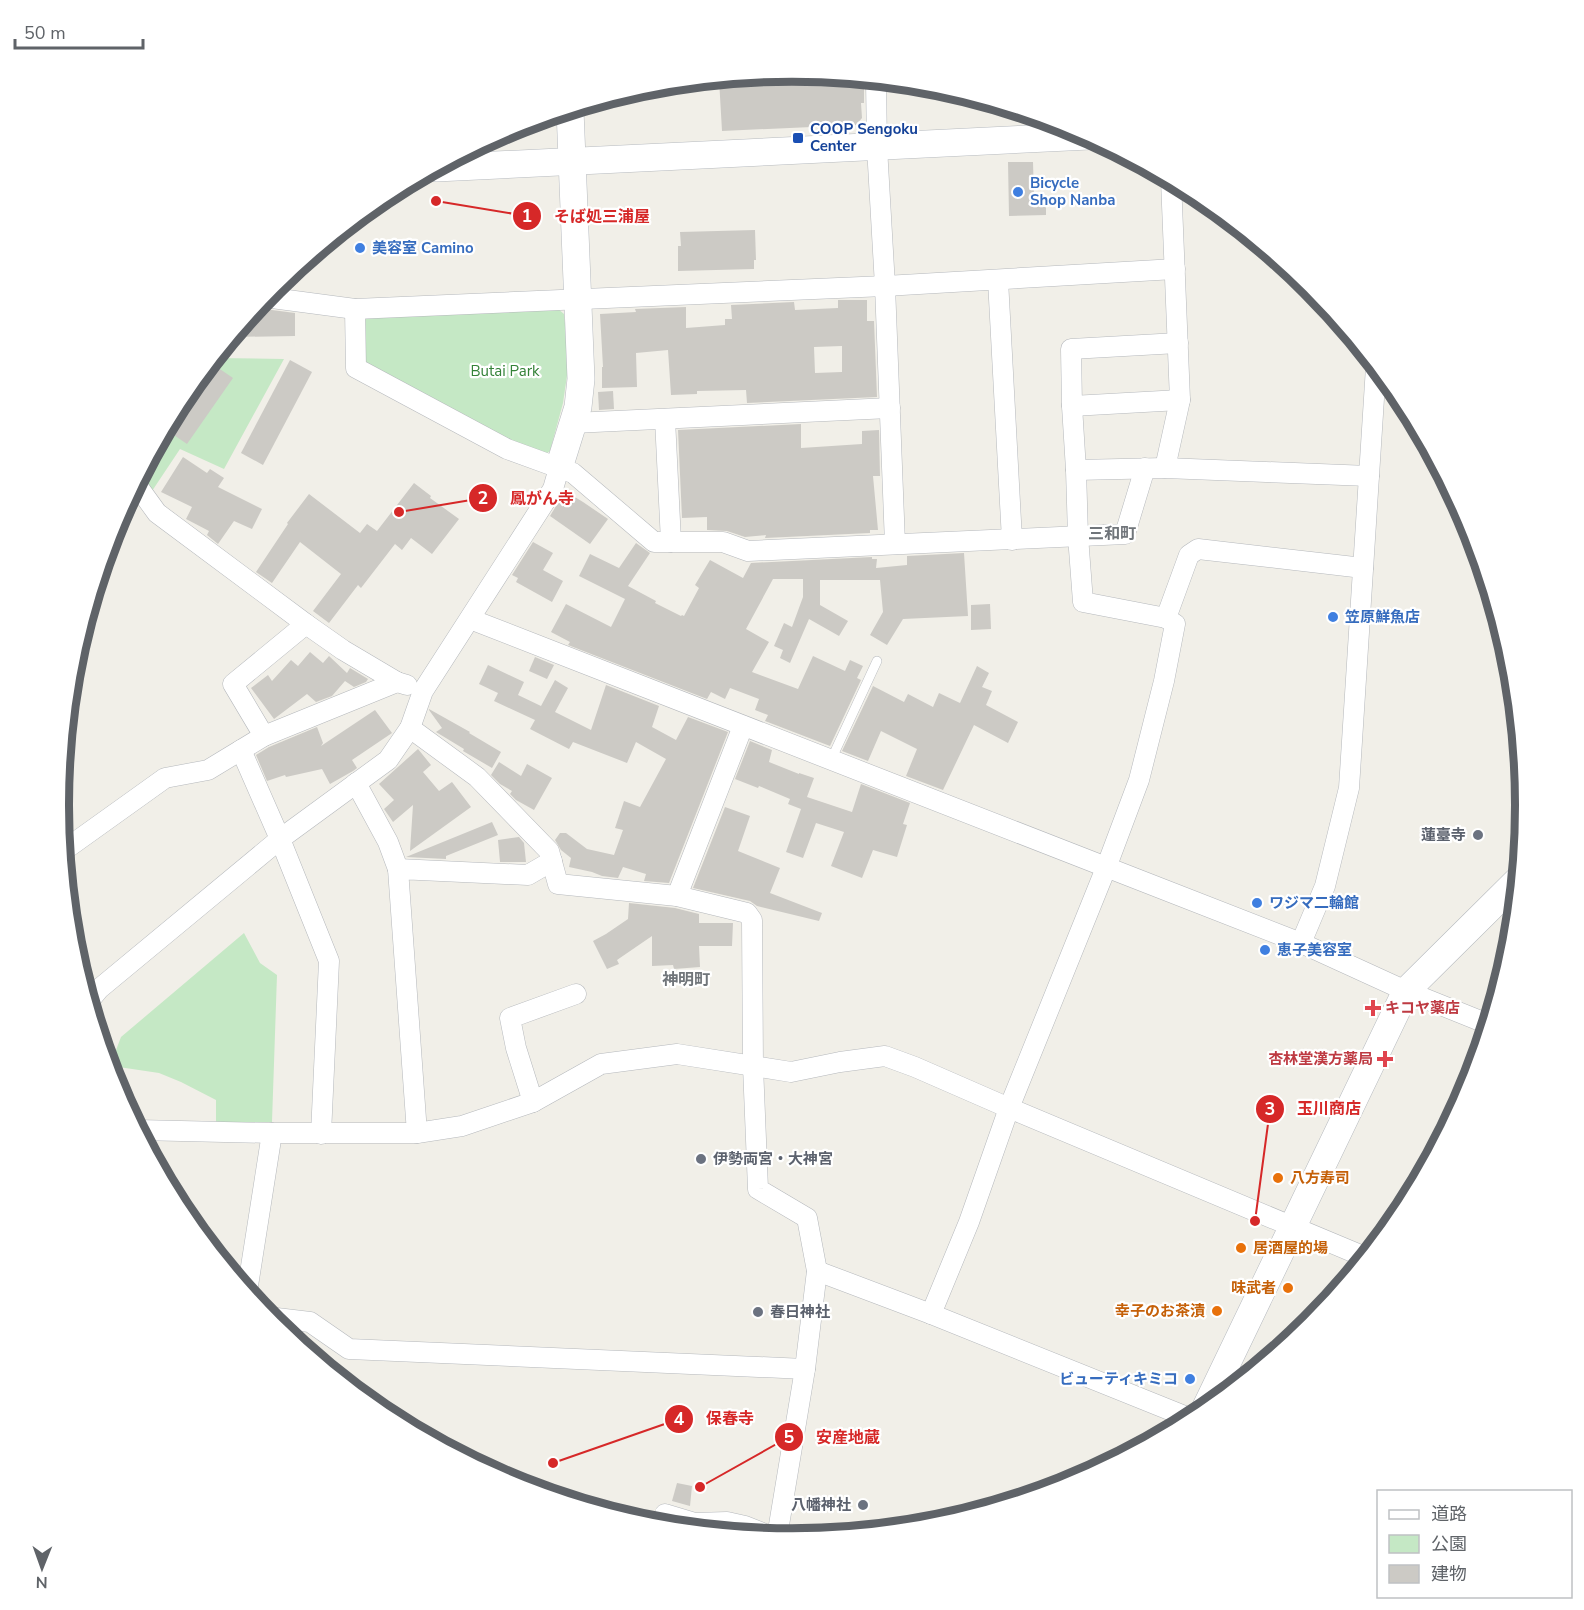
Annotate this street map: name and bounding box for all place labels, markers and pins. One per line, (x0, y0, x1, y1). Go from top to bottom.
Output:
place label: COOP Sengoku Center (810, 119, 918, 156)
marker: COOP Sengoku Center (791, 131, 805, 145)
place label: Bicycle Shop Nanba (1030, 173, 1115, 210)
marker: Bicycle Shop Nanba (1011, 185, 1025, 199)
callout: そば処三浦屋 (512, 199, 662, 233)
place label: 美容室 Camino (372, 238, 474, 258)
marker: 美容室 Camino (353, 241, 367, 255)
callout: 鳳がん寺 (468, 481, 586, 515)
place label: 笠原鮮魚店 (1345, 607, 1420, 627)
marker: 笠原鮮魚店 (1326, 610, 1340, 624)
place label: 蓮臺寺 (1421, 825, 1466, 845)
marker: 蓮臺寺 (1471, 828, 1485, 842)
place label: ワジマ二輪館 (1269, 893, 1359, 913)
marker: ワジマ二輪館 (1250, 896, 1264, 910)
place label: 恵子美容室 (1277, 940, 1352, 960)
marker: 恵子美容室 (1258, 943, 1272, 957)
place label: キコヤ薬店 (1385, 998, 1460, 1018)
marker: キコヤ薬店 (1366, 1001, 1380, 1015)
place label: 杏林堂漢方薬局 (1268, 1049, 1373, 1069)
marker: 杏林堂漢方薬局 (1378, 1052, 1392, 1066)
callout: 玉川商店 (1255, 1092, 1373, 1126)
place label: 伊勢両宮・大神宮 (713, 1149, 833, 1169)
marker: 伊勢両宮・大神宮 (694, 1152, 708, 1166)
place label: 八方寿司 (1290, 1168, 1350, 1188)
marker: 八方寿司 (1271, 1171, 1285, 1185)
place label: 居酒屋的場 (1253, 1238, 1328, 1258)
marker: 居酒屋的場 (1234, 1241, 1248, 1255)
place label: 味武者 (1231, 1278, 1276, 1298)
marker: 味武者 (1281, 1281, 1295, 1295)
place label: 幸子のお茶漬 (1115, 1301, 1205, 1321)
place label: 春日神社 (770, 1302, 830, 1322)
marker: 幸子のお茶漬 (1210, 1304, 1224, 1318)
marker: 春日神社 (751, 1305, 765, 1319)
place label: ビューティキミコ (1059, 1369, 1178, 1389)
marker: ビューティキミコ (1183, 1372, 1197, 1386)
callout: 保春寺 (664, 1402, 766, 1436)
callout: 安産地蔵 (774, 1420, 892, 1454)
place label: 八幡神社 (791, 1495, 851, 1515)
marker: 八幡神社 (856, 1498, 870, 1512)

